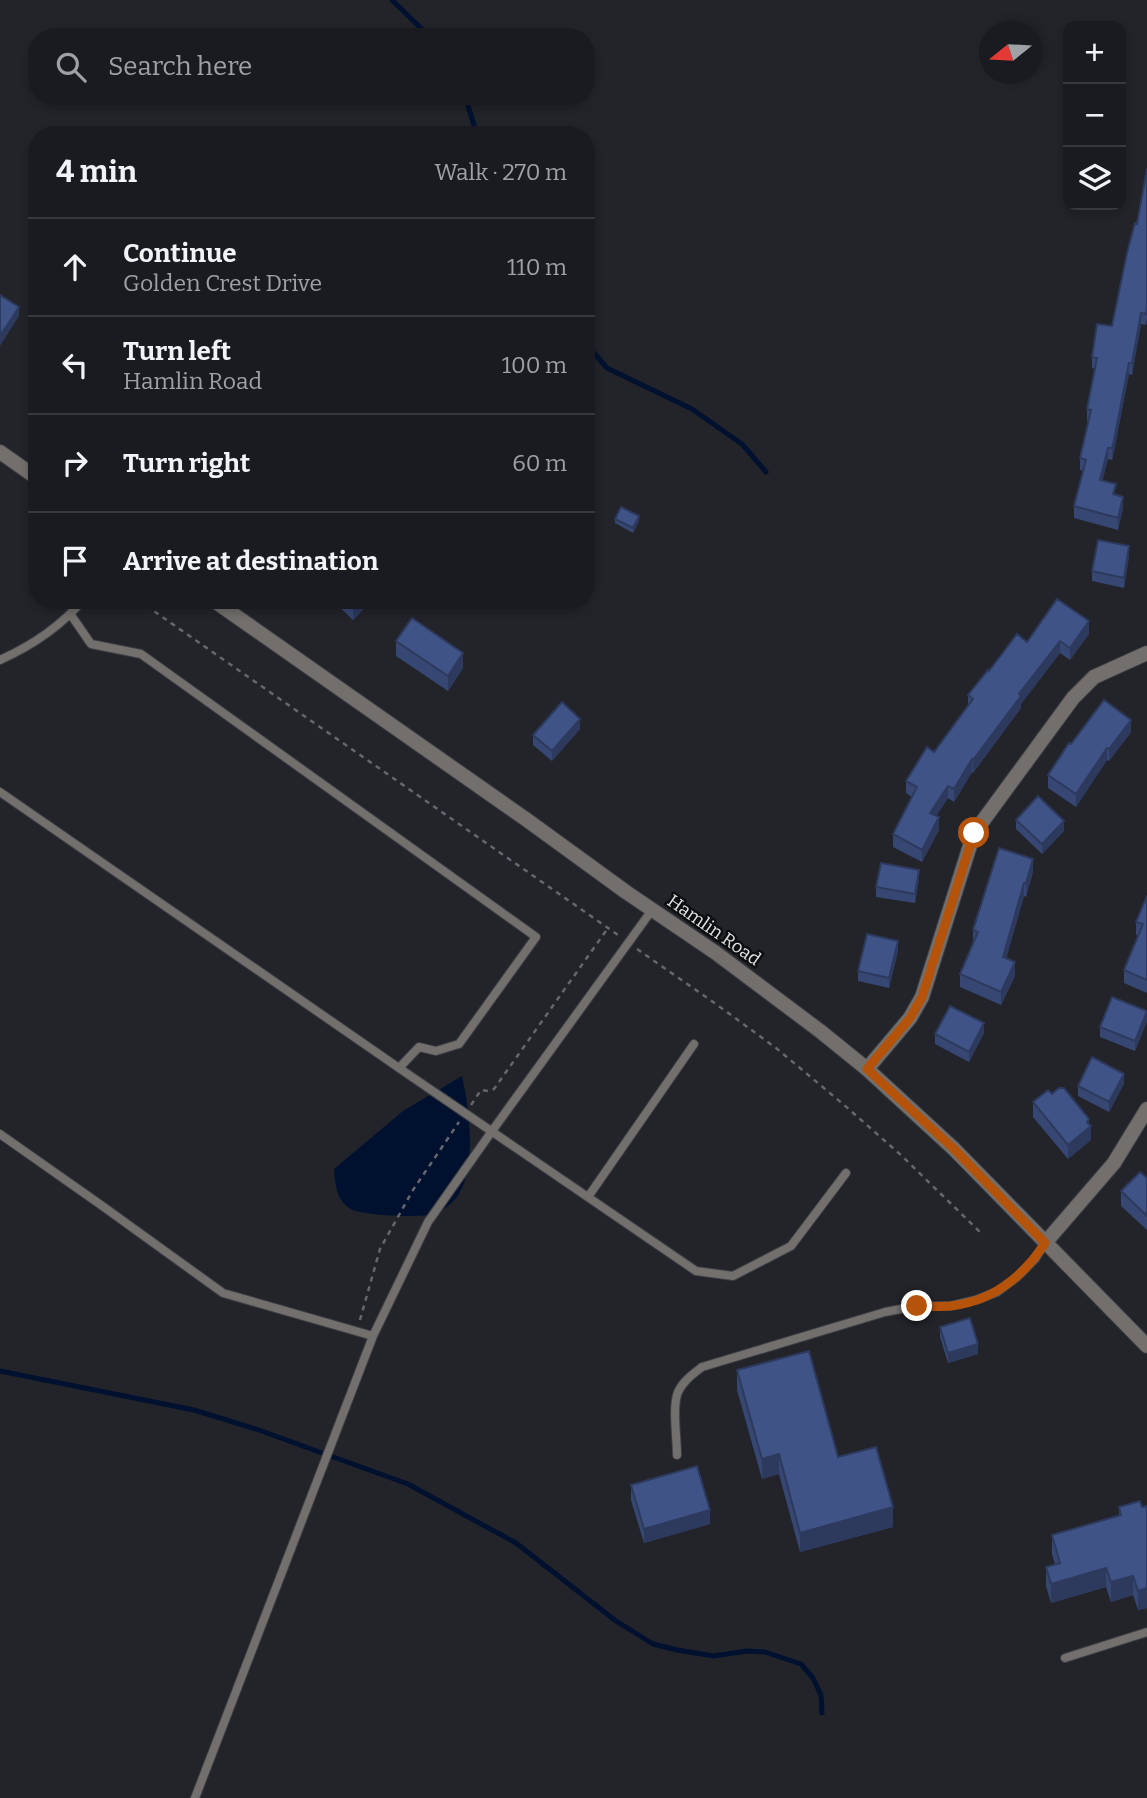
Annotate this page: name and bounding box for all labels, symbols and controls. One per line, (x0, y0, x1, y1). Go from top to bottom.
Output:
north arrow (979, 21, 1042, 84)
map controls (1063, 21, 1126, 210)
button: + (1063, 21, 1126, 84)
search box (28, 28, 595, 105)
icon: search (52, 48, 90, 86)
text: Search here (108, 51, 252, 82)
button: − (1063, 84, 1126, 147)
button: layers (1063, 147, 1126, 210)
text: 4 min (56, 154, 137, 190)
text: Walk · 270 m (434, 158, 567, 186)
text: Continue (123, 238, 237, 269)
icon: ahead (56, 248, 94, 286)
text: 110 m (507, 253, 567, 281)
text: Golden Crest Drive (123, 269, 322, 297)
text: Turn left (123, 336, 231, 367)
icon: left (56, 346, 94, 384)
text: 100 m (502, 351, 567, 379)
text: Hamlin Road (123, 367, 262, 395)
icon: right (56, 444, 94, 482)
text: Turn right (123, 448, 250, 479)
text: 60 m (512, 449, 567, 477)
icon: arrive (56, 542, 94, 580)
text: Arrive at destination (123, 546, 378, 577)
route start (958, 817, 989, 848)
street label: Hamlin Road (663, 890, 765, 970)
route end (901, 1290, 932, 1321)

